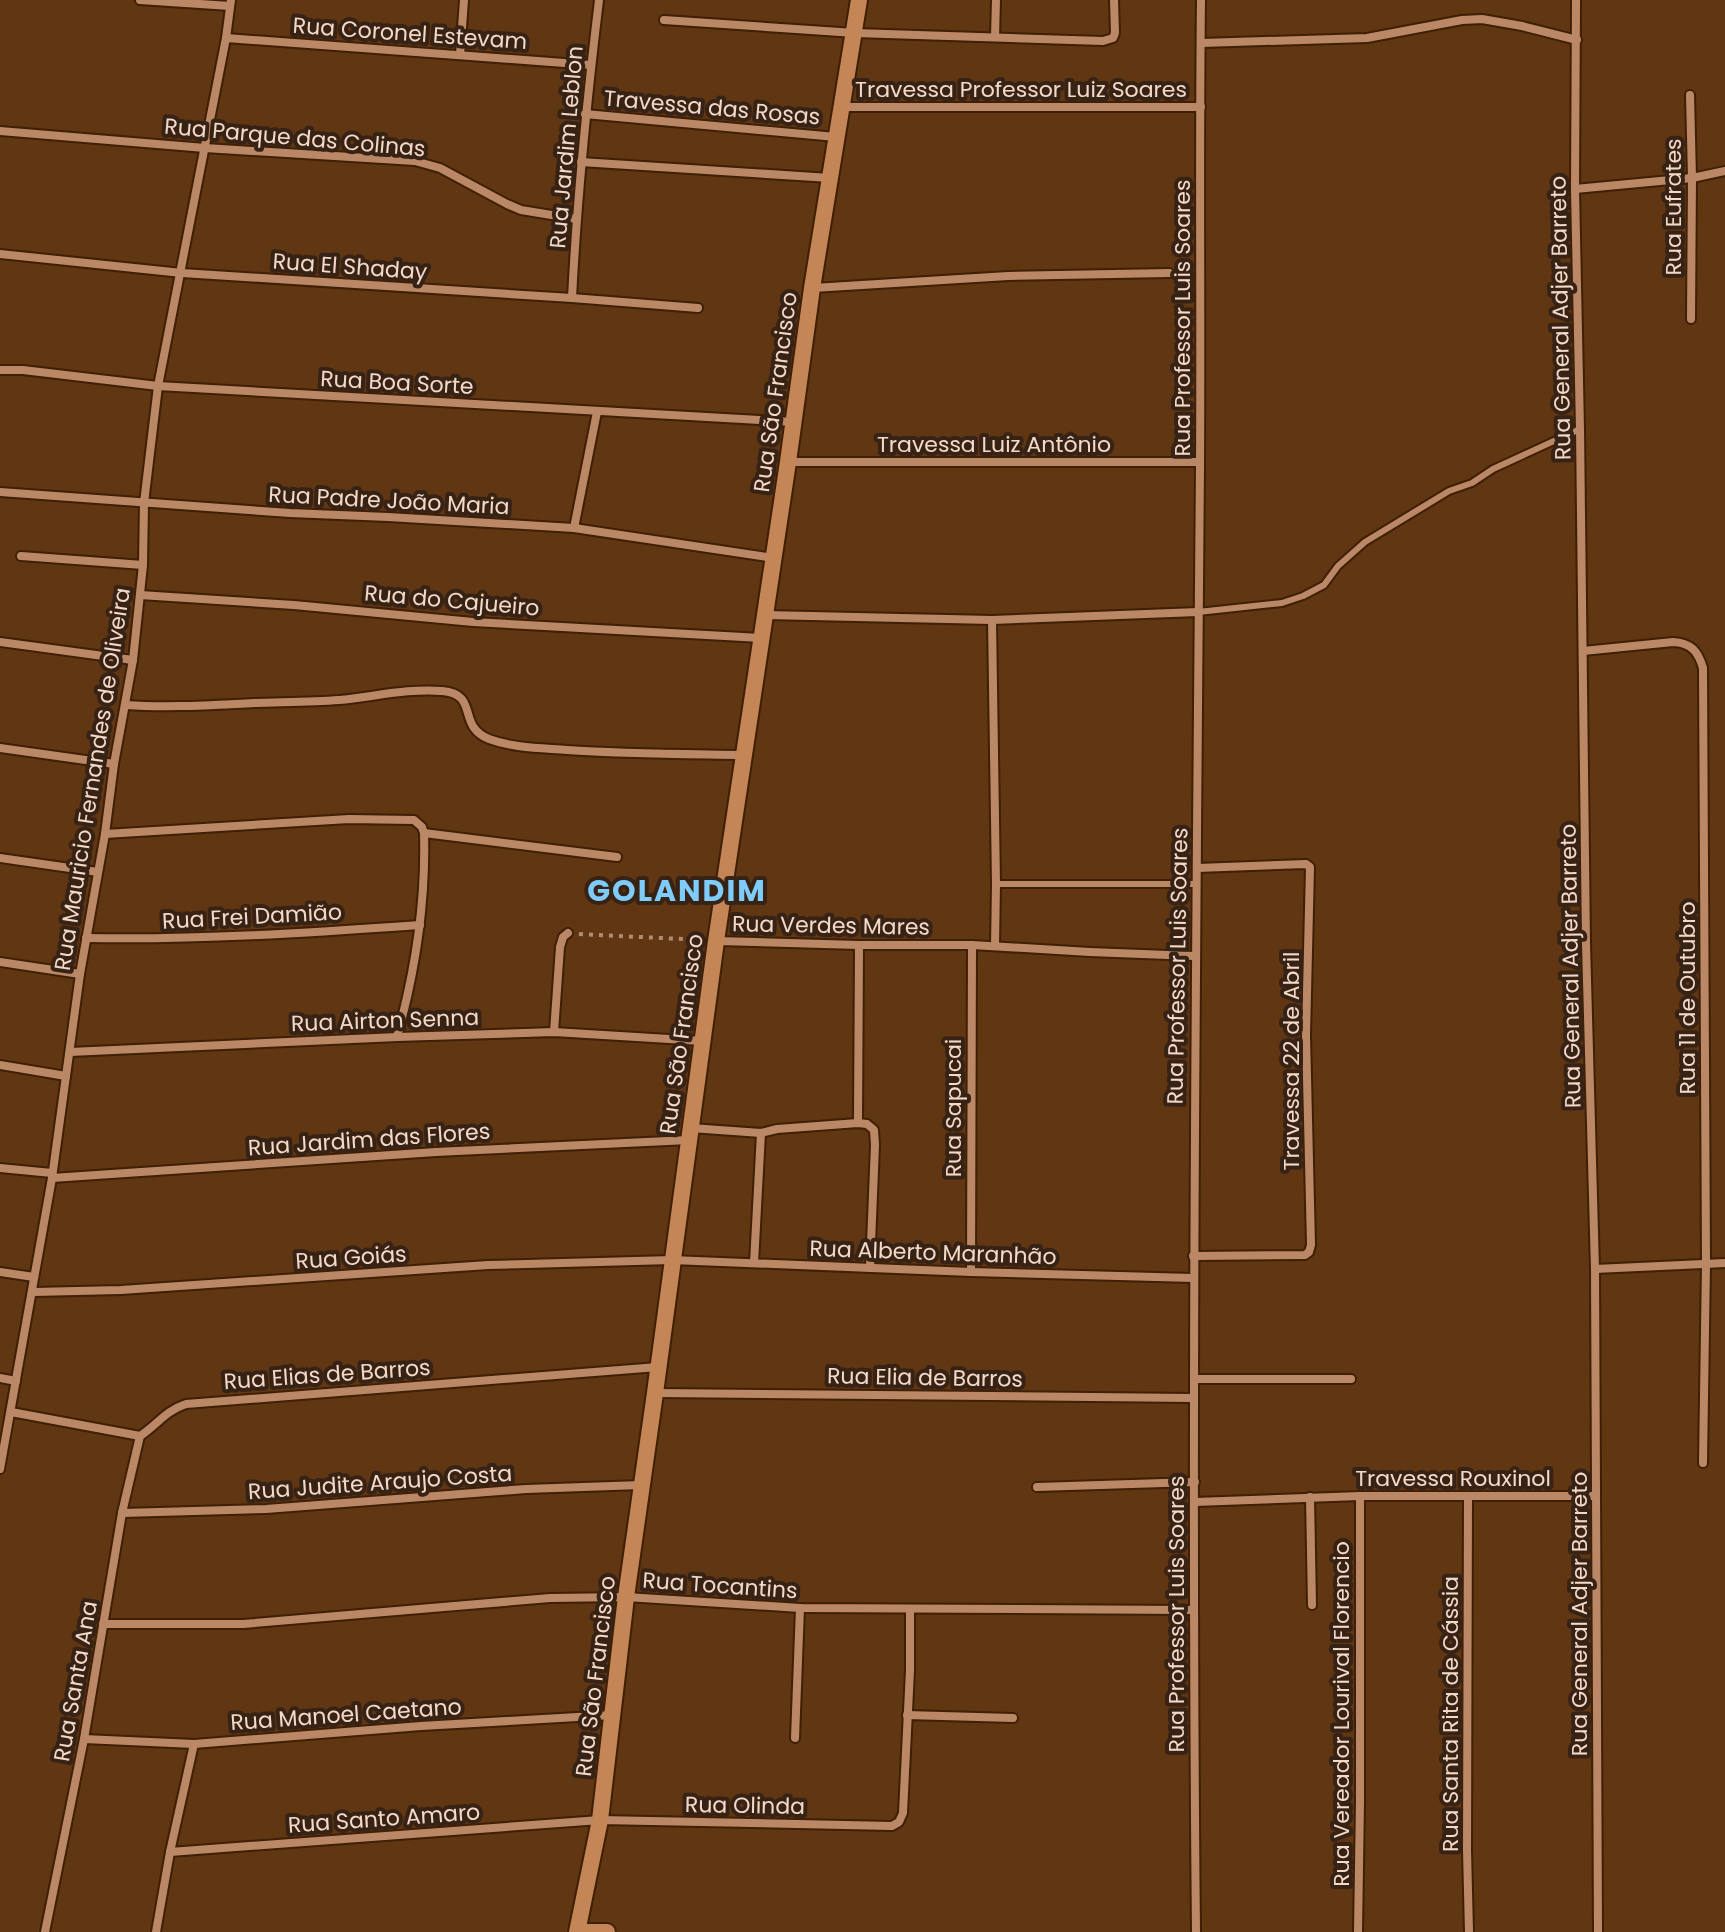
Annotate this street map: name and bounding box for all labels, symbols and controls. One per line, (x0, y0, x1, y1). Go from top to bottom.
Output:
street label: Rua Coronel Estevam (292, 10, 528, 57)
street label: Rua Jardim Leblon (542, 44, 591, 250)
street label: Travessa Professor Luiz Soares (855, 74, 1187, 105)
street label: Travessa das Rosas (602, 83, 821, 132)
street label: Rua Parque das Colinas (163, 111, 427, 164)
street label: Rua Eufrates (1658, 138, 1689, 276)
street label: Rua General Adjer Barreto (1543, 176, 1578, 460)
street label: Rua Professor Luis Soares (1167, 180, 1198, 456)
street label: Rua El Shaday (272, 246, 429, 287)
street label: Rua São Francisco (746, 290, 805, 494)
street label: Rua Boa Sorte (320, 363, 474, 402)
street label: Travessa Luiz Antônio (877, 429, 1111, 460)
street label: Rua Padre João Maria (268, 479, 510, 522)
street label: Rua do Cajueiro (363, 577, 541, 624)
street label: Rua Mauricio Fernandes de Oliveira (47, 585, 138, 973)
street label: Rua General Adjer Barreto (1553, 824, 1588, 1108)
street label: Rua Professor Luis Soares (1160, 827, 1195, 1105)
district label: GOLANDIM (587, 869, 767, 912)
street label: Rua Frei Damião (161, 896, 343, 937)
street label: Rua 11 de Outubro (1672, 901, 1703, 1095)
street label: Rua Verdes Mares (732, 908, 930, 943)
street label: Rua São Francisco (652, 932, 711, 1136)
street label: Travessa 22 de Abril (1276, 952, 1307, 1170)
street label: Rua Airton Senna (290, 1002, 480, 1039)
street label: Rua Sapucai (938, 1039, 969, 1177)
street label: Rua Jardim das Flores (247, 1116, 491, 1163)
street label: Rua Alberto Maranhão (809, 1233, 1057, 1272)
street label: Rua Goiás (295, 1238, 408, 1277)
street label: Rua Elias de Barros (223, 1352, 431, 1397)
street label: Rua Elia de Barros (827, 1360, 1023, 1395)
street label: Rua Judite Araujo Costa (247, 1458, 513, 1507)
street label: Travessa Rouxinol (1355, 1463, 1551, 1494)
street label: Rua General Adjer Barreto (1564, 1472, 1595, 1756)
street label: Rua Professor Luis Soares (1161, 1476, 1192, 1752)
street label: Rua Vereador Lourival Florencio (1326, 1541, 1357, 1887)
street label: Rua Tocantins (641, 1565, 799, 1606)
street label: Rua São Francisco (568, 1574, 623, 1778)
street label: Rua Santa Rita de Cássia (1435, 1576, 1466, 1852)
street label: Rua Santa Ana (46, 1598, 105, 1764)
street label: Rua Manoel Caetano (229, 1691, 463, 1738)
street label: Rua Olinda (685, 1789, 805, 1822)
street label: Rua Santo Amaro (287, 1796, 481, 1841)

